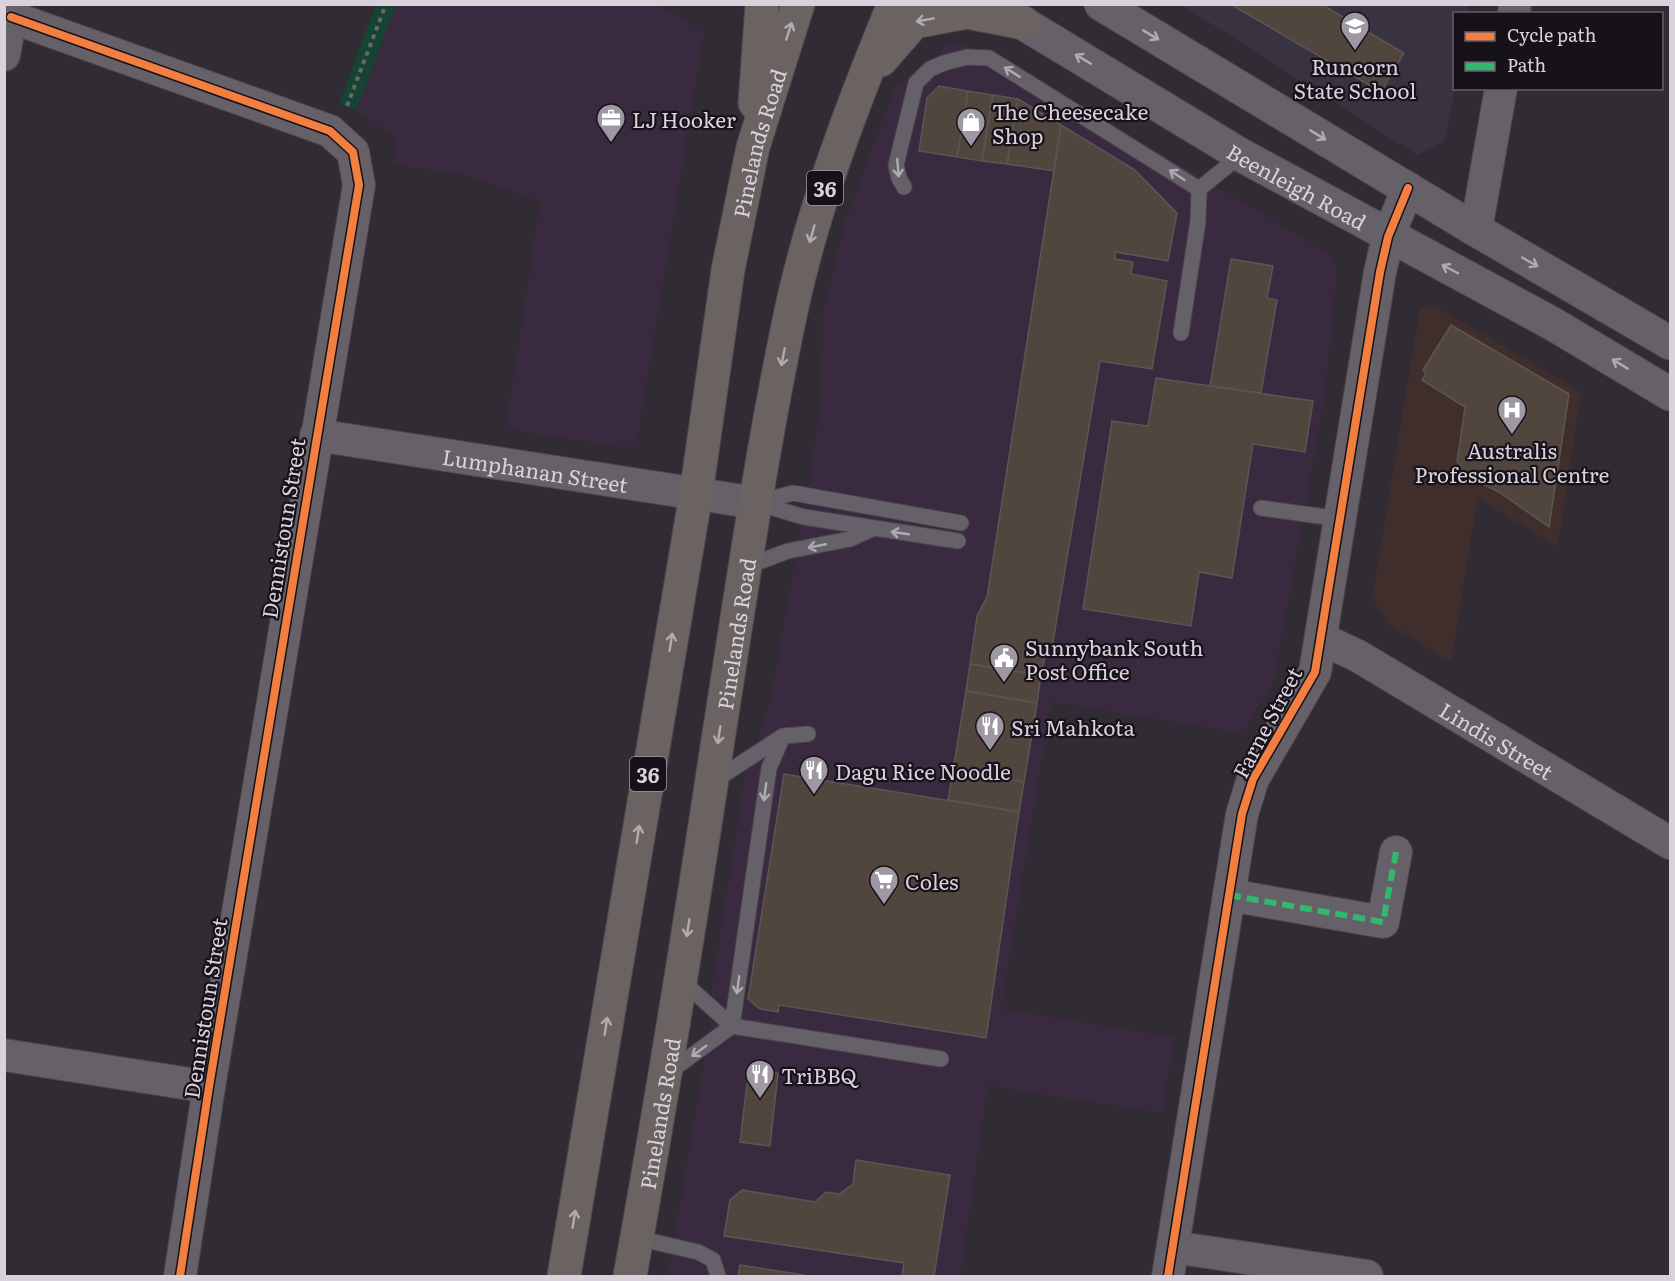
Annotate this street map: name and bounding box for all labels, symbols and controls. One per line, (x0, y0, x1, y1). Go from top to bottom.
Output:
school or university icon: Runcorn State School (1339, 10, 1371, 52)
legend (1453, 12, 1663, 90)
one-way arrow (916, 15, 936, 26)
text: Cycle path (1507, 21, 1596, 48)
one-way arrow (784, 22, 795, 41)
one-way arrow (1142, 29, 1159, 41)
place label: Runcorn State School (1294, 50, 1416, 105)
text: Path (1507, 51, 1546, 78)
one-way arrow (1075, 53, 1092, 65)
street label: Pinelands Road (724, 64, 792, 220)
one-way arrow (1004, 66, 1021, 78)
place label: The Cheesecake Shop (992, 95, 1148, 150)
office icon: LJ Hooker (595, 102, 627, 144)
place label: LJ Hooker (632, 103, 736, 134)
shop icon: The Cheesecake Shop (955, 106, 987, 148)
one-way arrow (1309, 129, 1326, 141)
street label: Beenleigh Road (1222, 135, 1373, 236)
one-way arrow (893, 158, 904, 177)
one-way arrow (1169, 169, 1186, 181)
road number: 36 (807, 171, 843, 205)
one-way arrow (806, 224, 817, 243)
one-way arrow (1521, 256, 1538, 268)
one-way arrow (1441, 263, 1459, 274)
one-way arrow (777, 346, 788, 366)
one-way arrow (1612, 357, 1629, 369)
hospital icon: Australis Professional Centre (1496, 394, 1528, 436)
place label: Australis Professional Centre (1414, 434, 1610, 489)
street label: Dennistoun Street (252, 435, 312, 621)
street label: Lumphanan Street (440, 439, 631, 499)
one-way arrow (891, 527, 911, 538)
one-way arrow (807, 541, 827, 552)
street label: Pinelands Road (707, 555, 762, 712)
place label: Sunnybank South Post Office (1025, 631, 1203, 686)
one-way arrow (665, 632, 676, 652)
public building icon: Sunnybank South Post Office (988, 642, 1020, 684)
street label: Farne Street (1224, 660, 1309, 783)
street label: Lindis Street (1434, 693, 1560, 786)
restaurant icon: Sri Mahkota (974, 710, 1006, 752)
place label: Sri Mahkota (1011, 711, 1135, 742)
one-way arrow (713, 725, 724, 745)
restaurant icon: Dagu Rice Noodle (798, 754, 830, 796)
place label: Dagu Rice Noodle (835, 755, 1011, 786)
road number: 36 (630, 757, 666, 791)
one-way arrow (760, 781, 771, 801)
one-way arrow (633, 825, 644, 845)
supermarket icon: Coles (868, 864, 900, 906)
place label: Coles (905, 865, 959, 896)
street label: Dennistoun Street (174, 915, 234, 1101)
one-way arrow (682, 917, 693, 937)
one-way arrow (732, 974, 743, 994)
one-way arrow (601, 1017, 612, 1037)
street label: Pinelands Road (630, 1035, 686, 1192)
one-way arrow (691, 1044, 707, 1057)
restaurant icon: TriBBQ (744, 1058, 776, 1100)
place label: TriBBQ (781, 1059, 860, 1090)
one-way arrow (569, 1209, 580, 1229)

